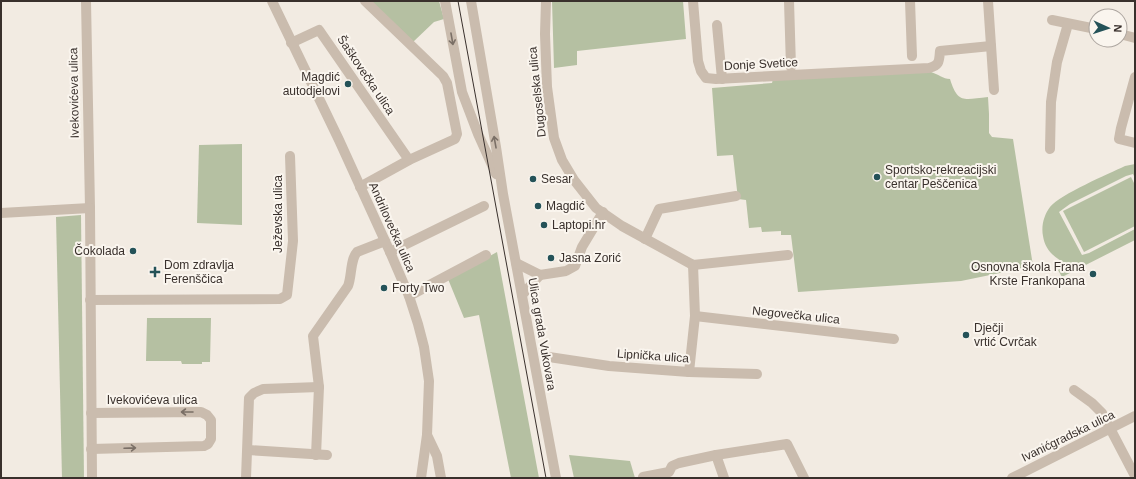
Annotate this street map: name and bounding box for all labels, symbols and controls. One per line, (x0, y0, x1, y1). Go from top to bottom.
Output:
north arrow (1088, 8, 1128, 48)
text: N (1112, 24, 1124, 33)
street label: Šaškovečka ulica (334, 32, 399, 118)
one-way arrow (448, 33, 456, 46)
street label: Dugoselska ulica (525, 46, 549, 138)
street label: Ivekovićeva ulica (66, 47, 82, 138)
street label: Donje Svetice (724, 55, 799, 73)
place label: Magdić autodjelovi (283, 70, 340, 98)
marker: Magdić autodjelovi (343, 79, 353, 89)
one-way arrow (491, 136, 499, 149)
place label: Sportsko-rekreacijski centar Peščenica (885, 163, 996, 191)
place label: Sesar (541, 172, 572, 186)
marker: Sportsko-rekreacijski centar Peščenica (872, 172, 882, 182)
marker: Sesar (528, 174, 538, 184)
street label: Ježevska ulica (271, 175, 285, 253)
street label: Andrilovečka ulica (366, 180, 418, 274)
place label: Magdić (546, 199, 585, 213)
marker: Magdić (533, 201, 543, 211)
place label: Laptopi.hr (552, 218, 605, 232)
marker: Laptopi.hr (539, 220, 549, 230)
place label: Čokolada (74, 243, 125, 258)
marker: Čokolada (128, 246, 138, 256)
place label: Jasna Zorić (559, 251, 621, 265)
marker: Jasna Zorić (546, 253, 556, 263)
place label: Dom zdravlja Ferenščica (164, 258, 234, 286)
place label: Osnovna škola Frana Krste Frankopana (971, 260, 1085, 288)
marker: Dom zdravlja Ferenščica (149, 266, 161, 278)
marker: Osnovna škola Frana Krste Frankopana (1088, 269, 1098, 279)
street label: Ulica grada Vukovara (525, 277, 559, 392)
place label: Forty Two (392, 281, 445, 295)
marker: Forty Two (379, 283, 389, 293)
street label: Negovečka ulica (751, 303, 841, 327)
place label: Dječji vrtić Cvrčak (974, 321, 1038, 349)
marker: Dječji vrtić Cvrčak (961, 330, 971, 340)
street label: Lipnička ulica (617, 347, 690, 366)
street label: Ivekovićeva ulica (107, 393, 198, 407)
street label: Ivanićgradska ulica (1019, 407, 1117, 465)
one-way arrow (181, 408, 194, 416)
one-way arrow (123, 445, 136, 452)

